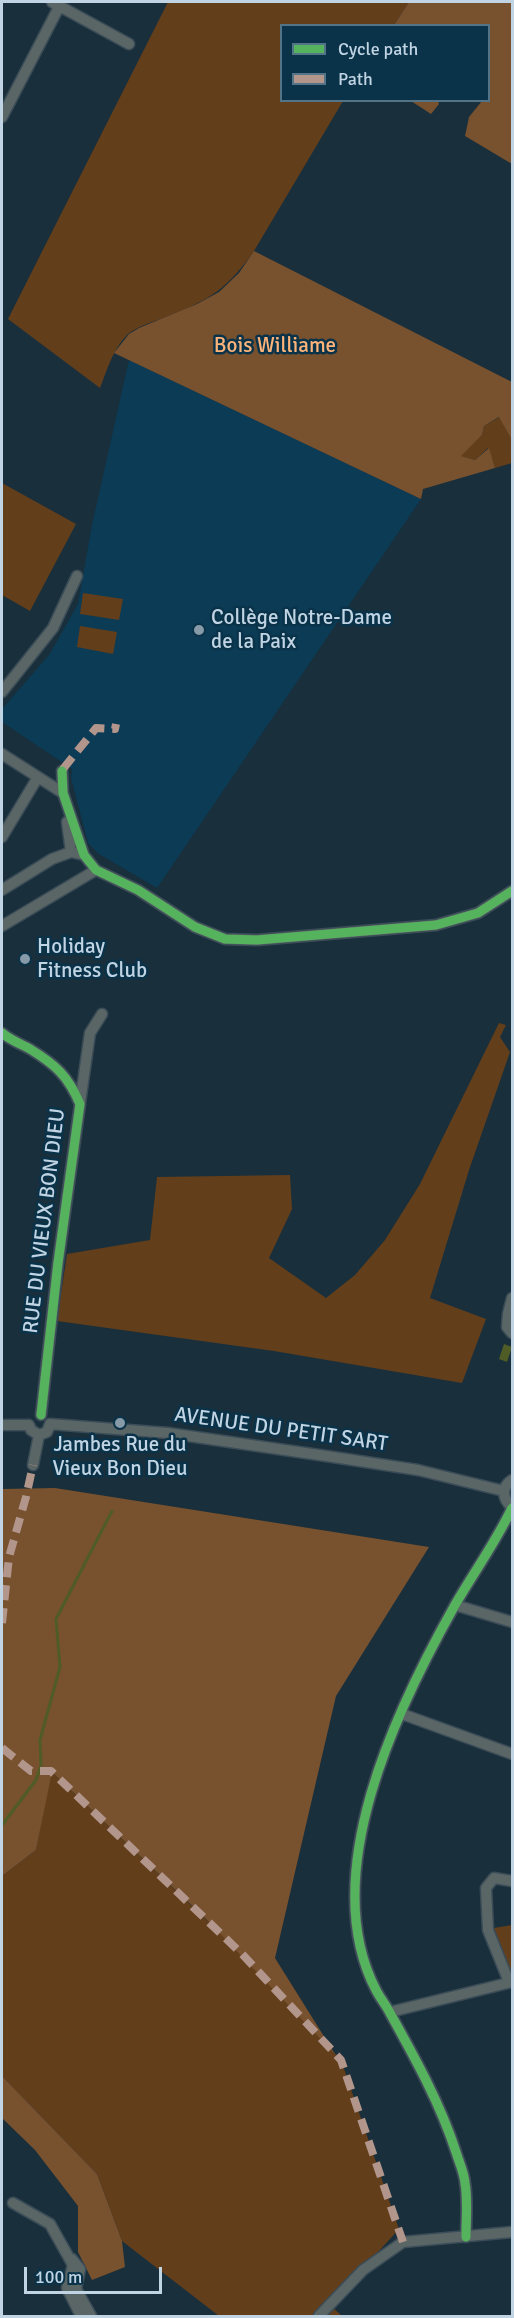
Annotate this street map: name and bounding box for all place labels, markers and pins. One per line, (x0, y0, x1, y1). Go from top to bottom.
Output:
place label: Collège Notre-Dame de la Paix (211, 605, 392, 655)
marker: Collège Notre-Dame de la Paix (192, 623, 206, 637)
place label: Holiday Fitness Club (37, 934, 147, 984)
marker: Holiday Fitness Club (18, 952, 32, 966)
marker: Jambes Rue du Vieux Bon Dieu (113, 1416, 127, 1430)
place label: Jambes Rue du Vieux Bon Dieu (52, 1432, 188, 1482)

